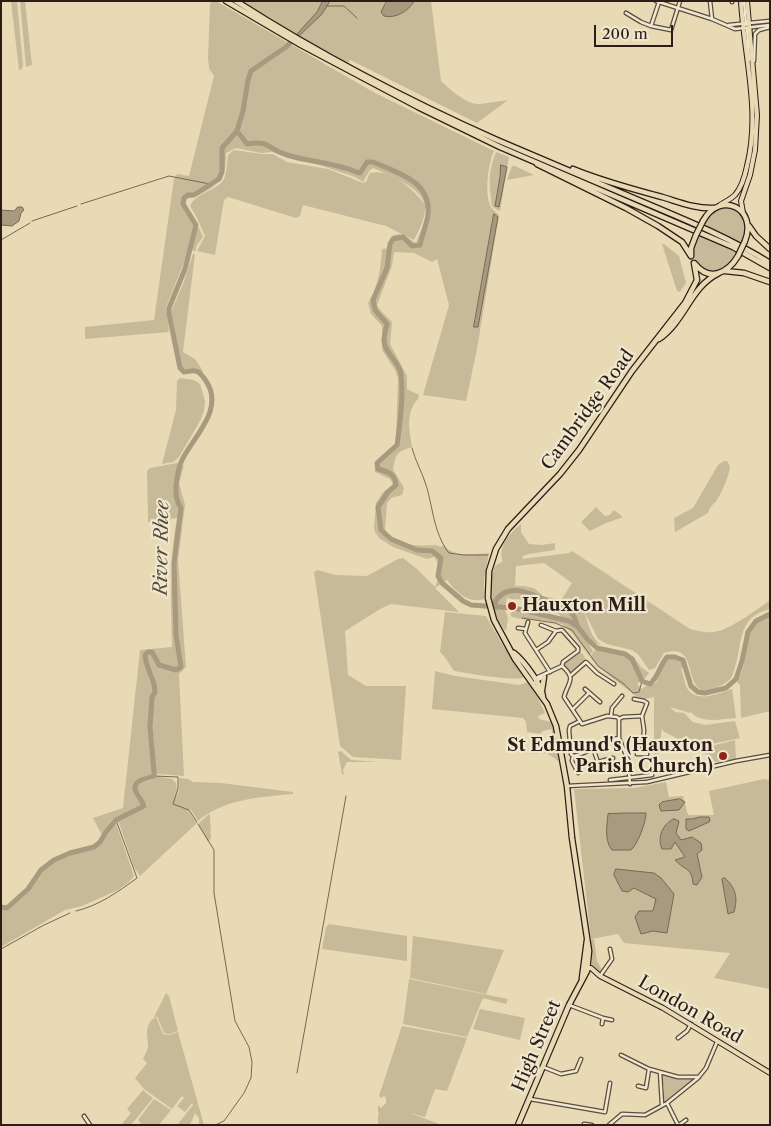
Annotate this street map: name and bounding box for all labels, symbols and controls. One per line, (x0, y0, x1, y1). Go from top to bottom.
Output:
scale bar (596, 15, 675, 47)
text: 200 m (602, 24, 648, 43)
street label: Cambridge Road (537, 345, 639, 475)
water label: River Rhee (150, 500, 174, 596)
place label: Hauxton Mill (522, 595, 646, 617)
marker: Hauxton Mill (506, 600, 518, 612)
place label: St Edmund's (Hauxton Parish Church) (507, 735, 713, 778)
marker: St Edmund's (Hauxton Parish Church) (717, 750, 729, 762)
street label: London Road (634, 971, 746, 1049)
street label: High Street (508, 997, 566, 1095)

